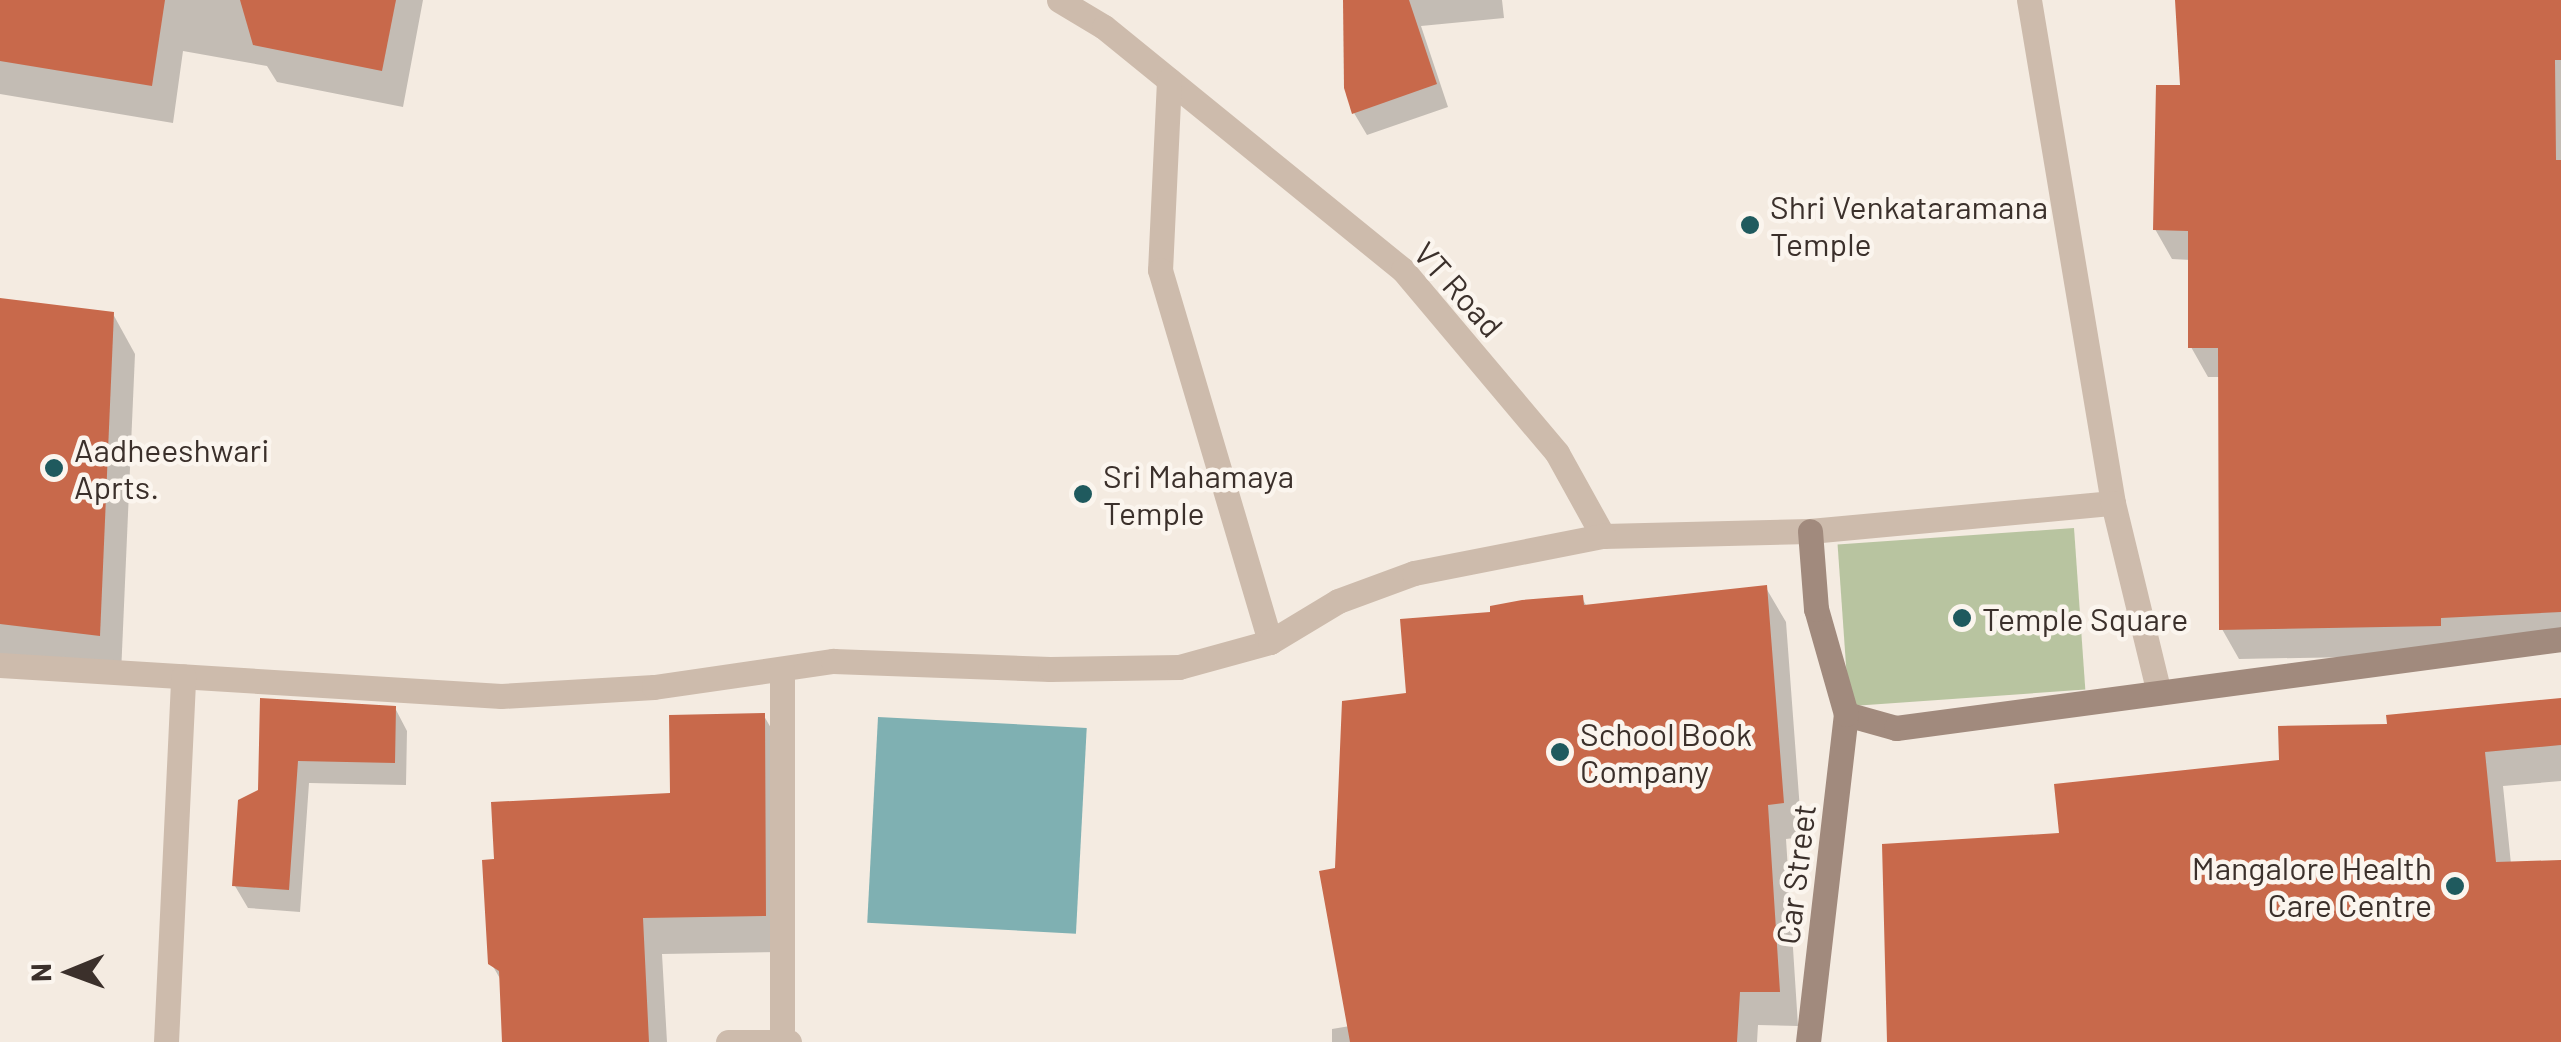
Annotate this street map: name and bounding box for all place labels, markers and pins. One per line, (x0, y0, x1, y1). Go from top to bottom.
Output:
place label: Shri Venkataramana Temple (1770, 188, 2048, 263)
marker: Shri Venkataramana Temple (1739, 214, 1761, 236)
place label: Aadheeshwari Aprts. (74, 431, 269, 506)
marker: Aadheeshwari Aprts. (43, 457, 65, 479)
place label: Sri Mahamaya Temple (1103, 457, 1294, 532)
marker: Sri Mahamaya Temple (1072, 483, 1094, 505)
place label: Temple Square (1982, 599, 2188, 637)
marker: Temple Square (1951, 607, 1973, 629)
place label: School Book Company (1580, 715, 1752, 790)
marker: School Book Company (1549, 741, 1571, 763)
place label: Mangalore Health Care Centre (2192, 849, 2432, 924)
marker: Mangalore Health Care Centre (2442, 873, 2468, 899)

